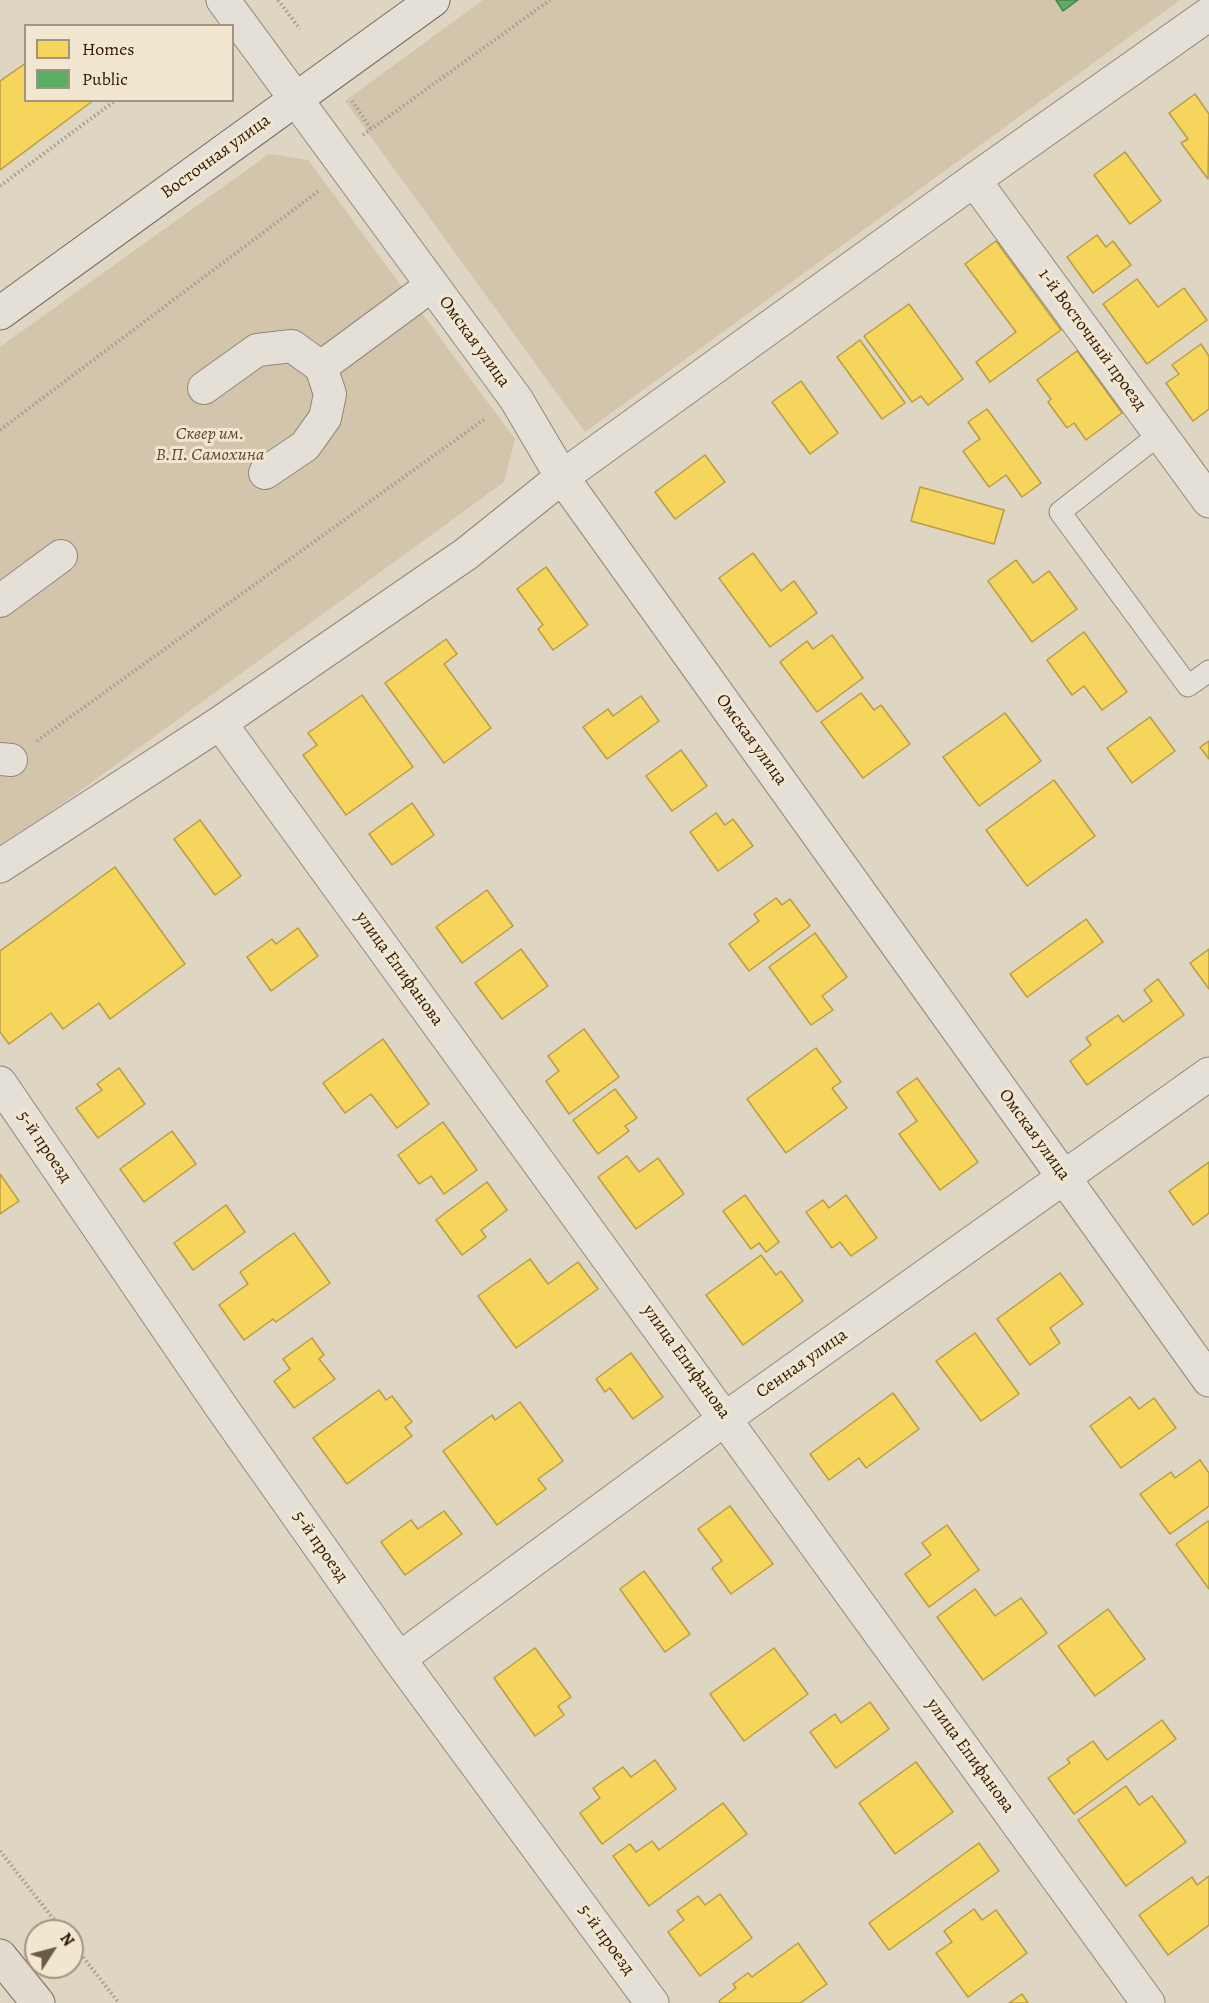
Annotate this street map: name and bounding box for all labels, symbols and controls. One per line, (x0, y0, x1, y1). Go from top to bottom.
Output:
legend (24, 24, 234, 102)
text: Homes (82, 37, 134, 61)
text: Public (82, 67, 128, 91)
street label: Восточная улица (157, 110, 275, 204)
street label: 1-й Восточный проезд (1033, 265, 1151, 415)
street label: Омская улица (434, 292, 514, 392)
park label: Сквер им. В.П. Самохина (156, 424, 264, 466)
street label: Омская улица (711, 690, 791, 790)
street label: улица Епифанова (350, 908, 448, 1030)
street label: Омская улица (994, 1085, 1074, 1185)
street label: 5-й проезд (12, 1107, 76, 1187)
street label: улица Епифанова (637, 1301, 735, 1423)
street label: Сенная улица (752, 1325, 852, 1403)
street label: 5-й проезд (288, 1507, 352, 1587)
street label: улица Епифанова (921, 1695, 1019, 1817)
street label: 5-й проезд (573, 1900, 639, 1980)
north arrow (24, 1919, 84, 1979)
text: N (55, 1928, 79, 1951)

